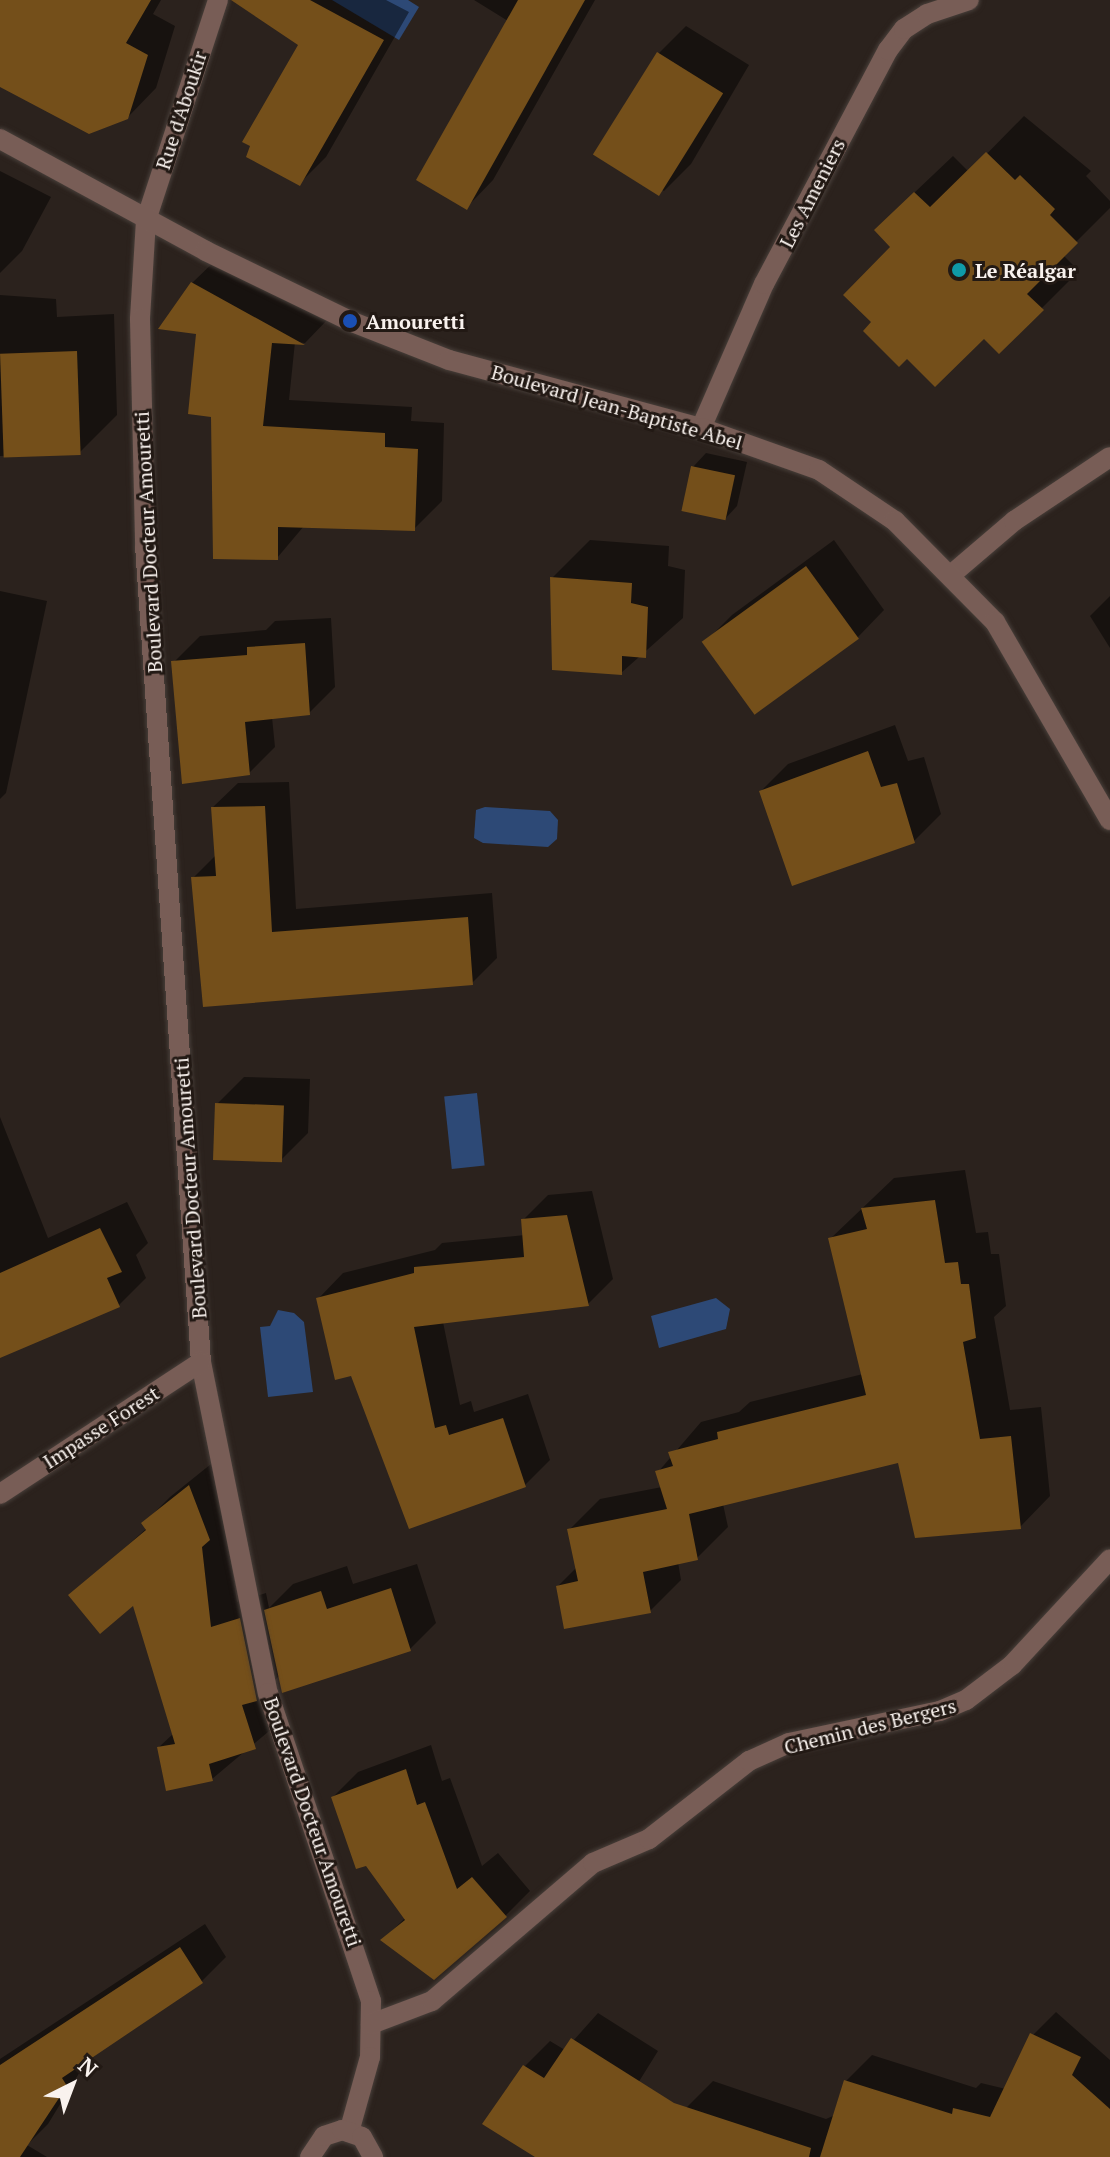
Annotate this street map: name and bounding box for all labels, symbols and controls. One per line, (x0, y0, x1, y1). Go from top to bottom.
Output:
street label: Rue d'Aboukir (151, 48, 211, 172)
street label: Les Ameniers (774, 134, 850, 252)
place label: Le Réalgar (975, 258, 1076, 282)
marker: Le Réalgar (950, 261, 968, 279)
place label: Amouretti (366, 309, 465, 333)
marker: Amouretti (341, 312, 359, 330)
street label: Boulevard Jean-Baptiste Abel (489, 360, 745, 454)
street label: Boulevard Docteur Amouretti (129, 410, 167, 674)
street label: Boulevard Docteur Amouretti (169, 1056, 211, 1320)
street label: Impasse Forest (38, 1381, 164, 1473)
street label: Chemin des Bergers (782, 1693, 958, 1759)
street label: Boulevard Docteur Amouretti (259, 1694, 367, 1950)
north arrow (32, 2045, 112, 2125)
text: N (72, 2050, 104, 2083)

